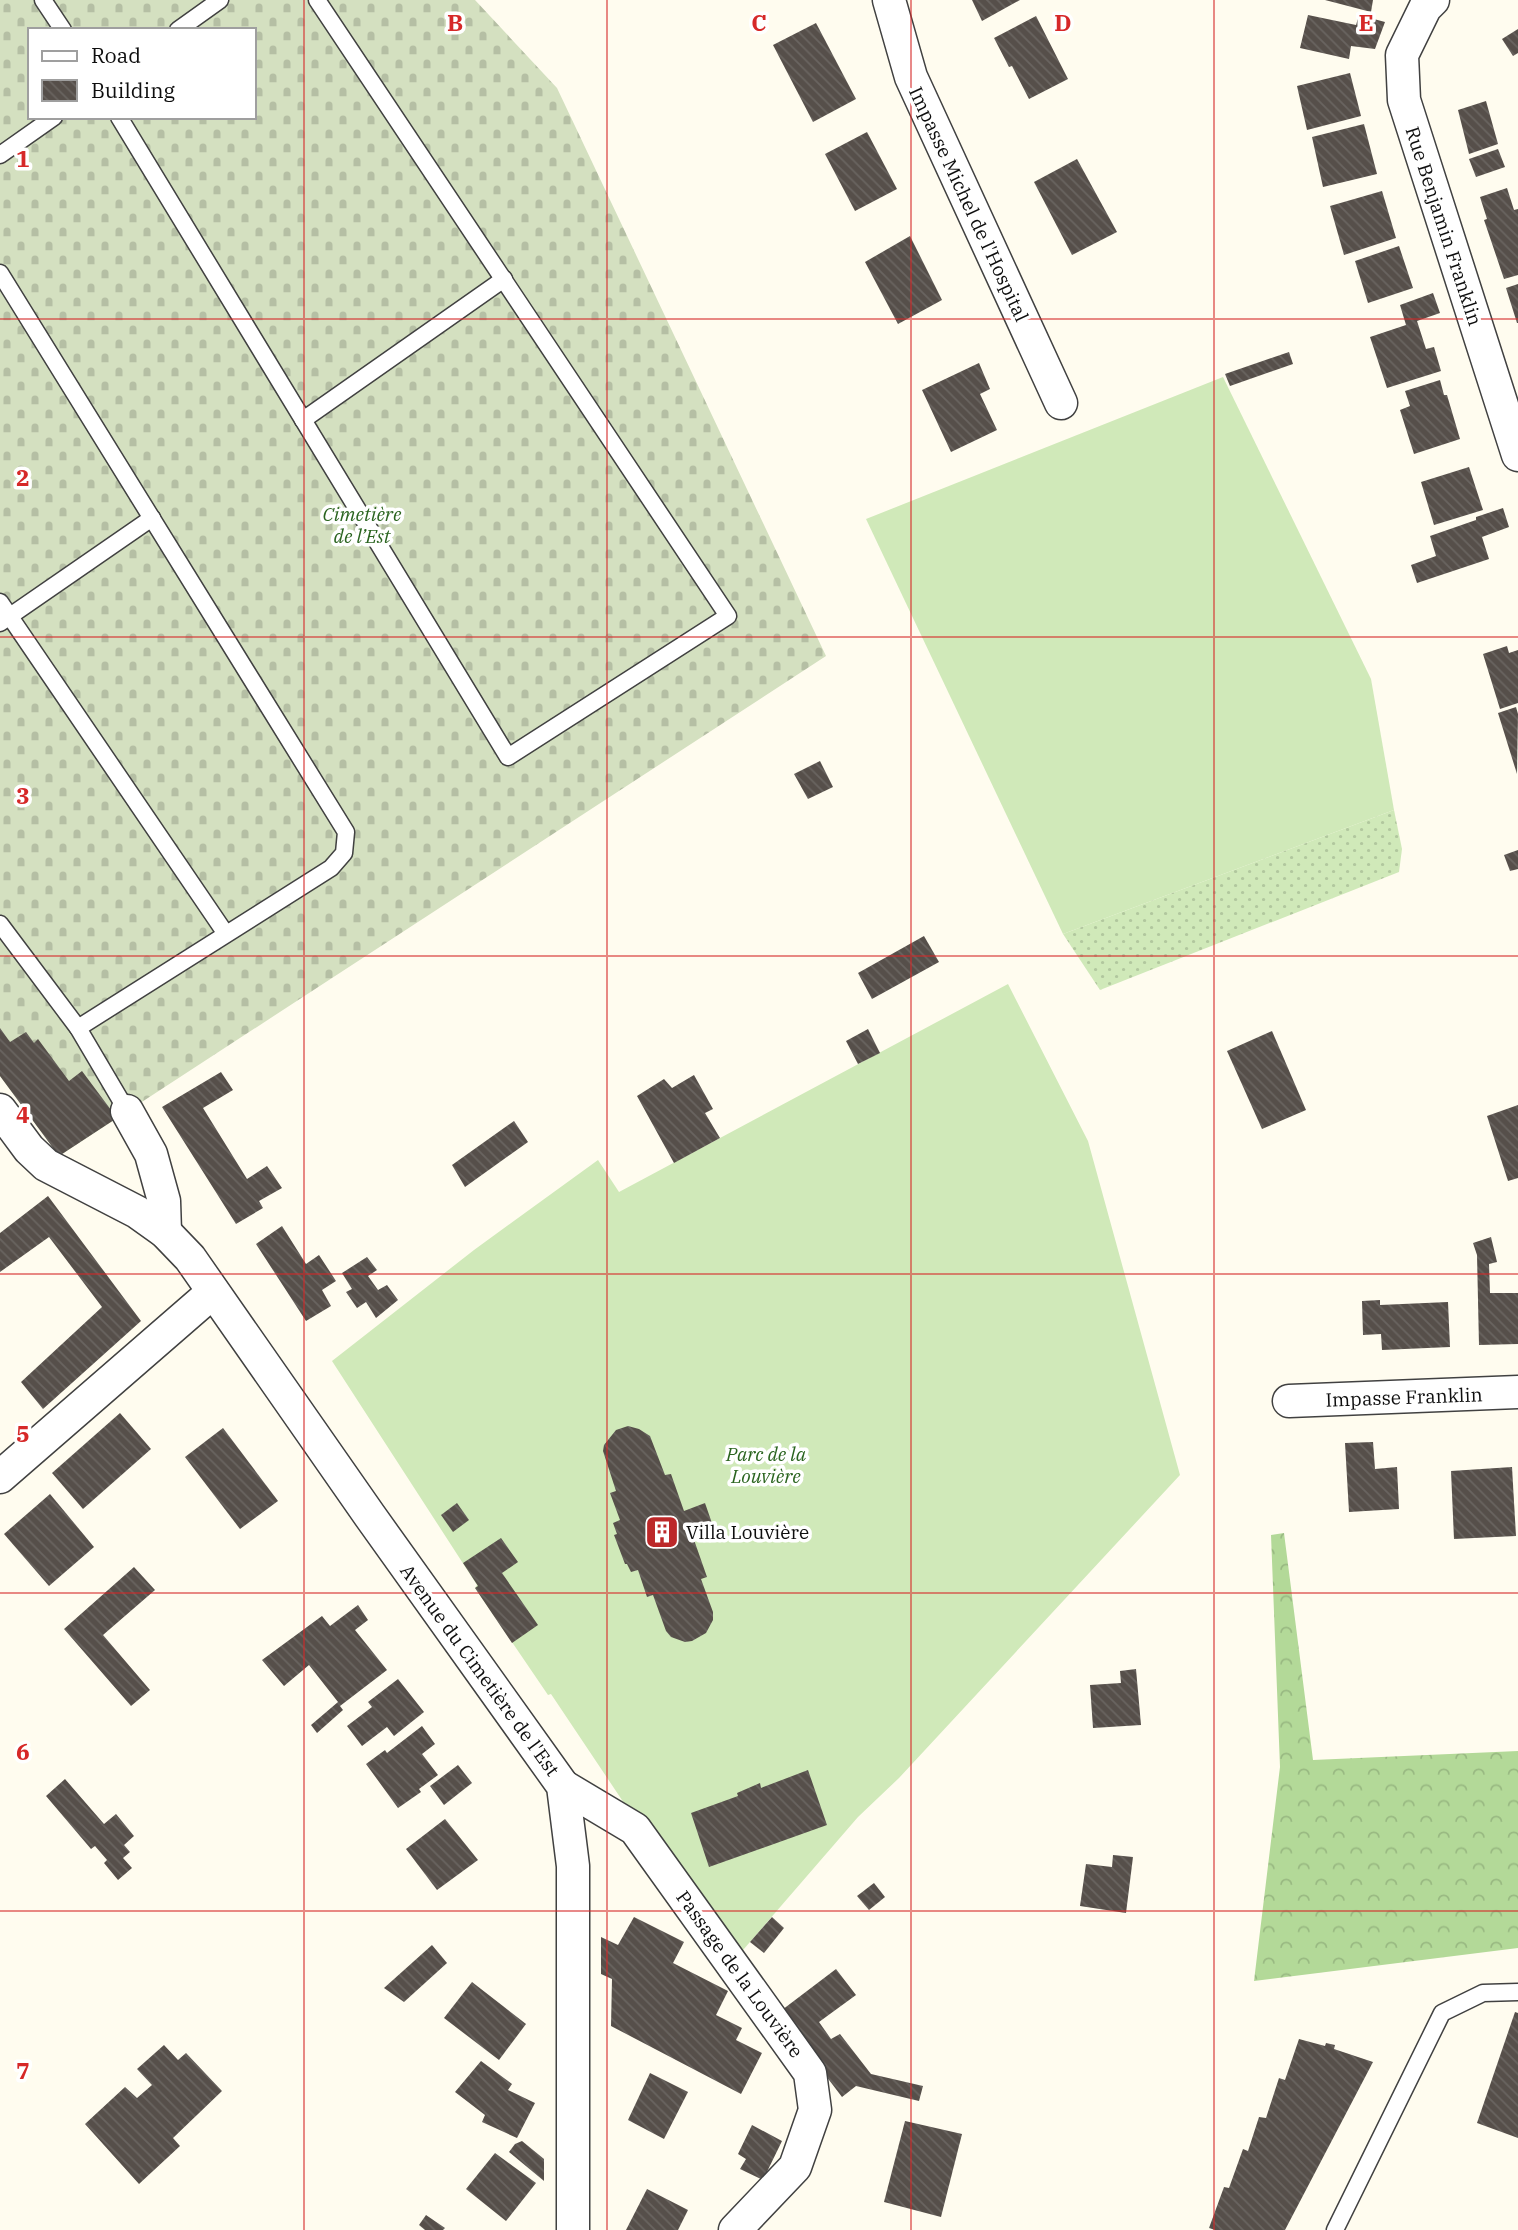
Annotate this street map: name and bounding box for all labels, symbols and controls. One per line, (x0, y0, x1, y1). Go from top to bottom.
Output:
text: B (447, 7, 463, 37)
text: C (751, 7, 767, 37)
text: D (1054, 7, 1072, 37)
text: E (1358, 7, 1374, 37)
legend (28, 28, 256, 119)
text: Road (91, 41, 141, 69)
text: Building (91, 76, 176, 104)
street label: Impasse Michel de l'Hospital (904, 83, 1034, 325)
street label: Rue Benjamin Franklin (1400, 123, 1488, 329)
text: 1 (16, 143, 30, 173)
text: 2 (16, 462, 30, 492)
park label: Cimetière de l’Est (323, 502, 402, 548)
text: 3 (16, 780, 30, 810)
text: 4 (16, 1099, 30, 1129)
street label: Impasse Franklin (1325, 1382, 1483, 1412)
text: 5 (16, 1418, 30, 1448)
park label: Parc de la Louvière (725, 1442, 807, 1488)
building icon: Villa Louvière (643, 1513, 681, 1551)
place label: Villa Louvière (686, 1520, 809, 1544)
street label: Avenue du Cimetière de l'Est (395, 1559, 565, 1781)
text: 6 (16, 1736, 30, 1766)
street label: Passage de la Louvière (671, 1886, 809, 2062)
text: 7 (16, 2055, 30, 2085)

